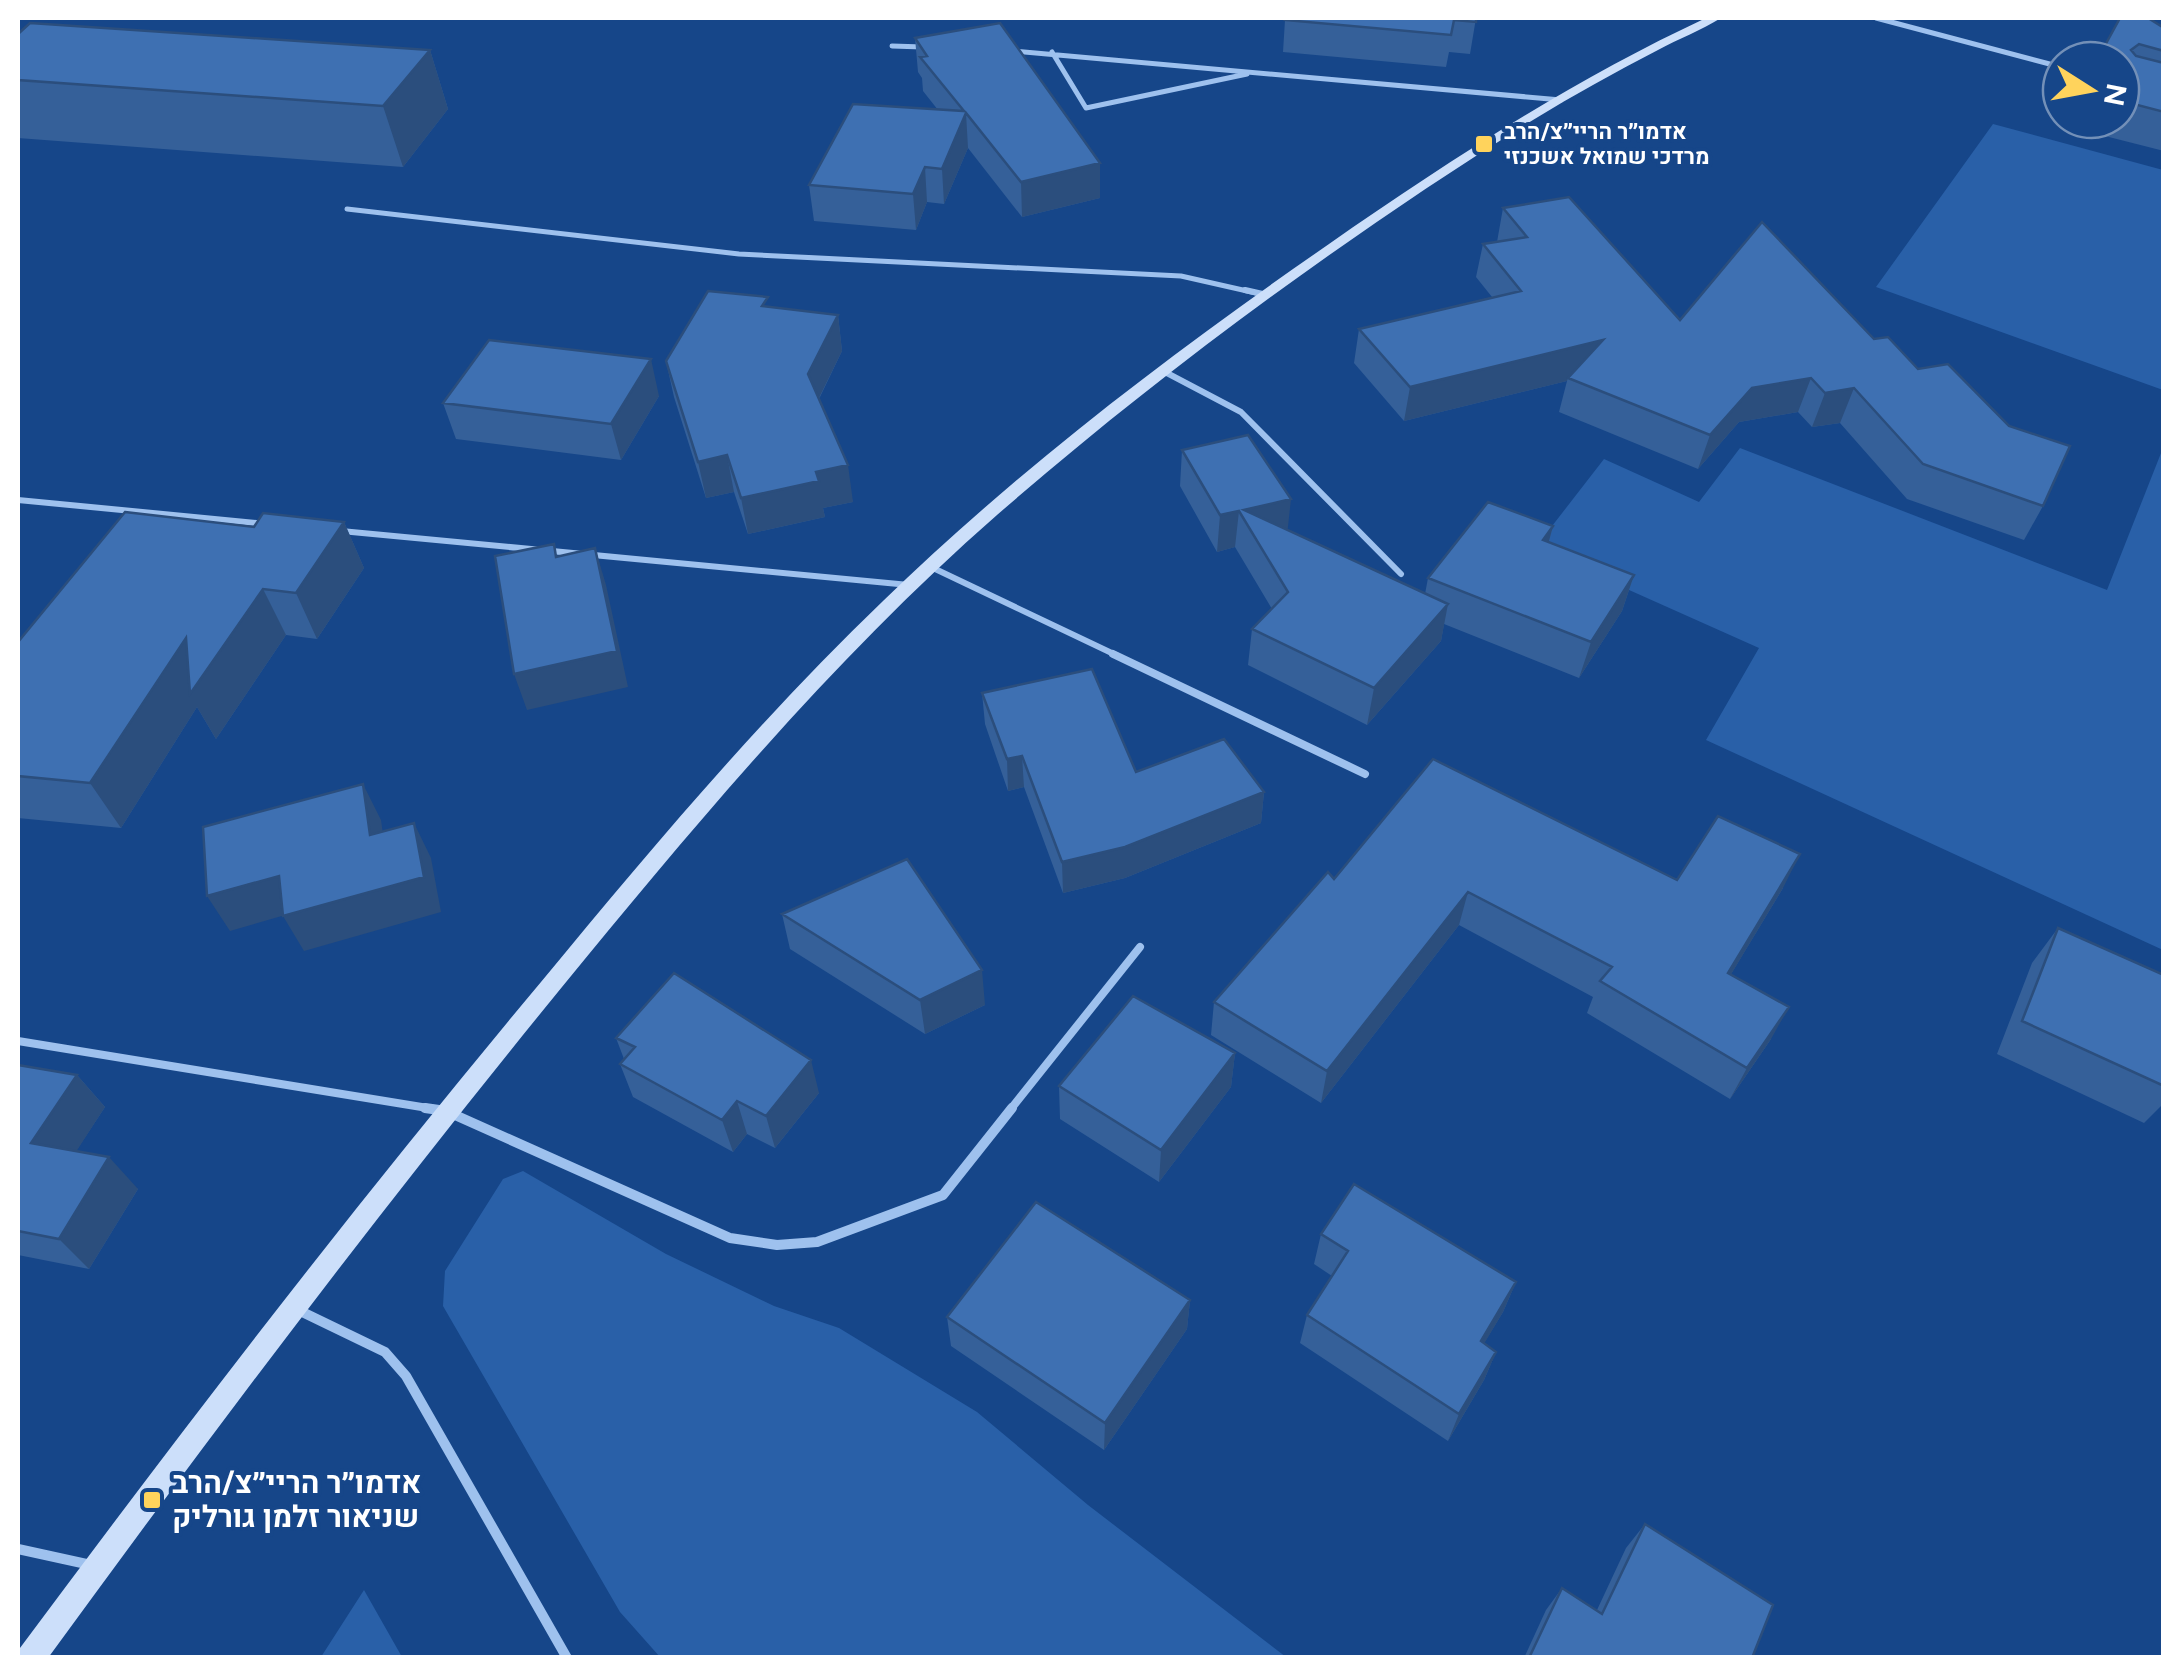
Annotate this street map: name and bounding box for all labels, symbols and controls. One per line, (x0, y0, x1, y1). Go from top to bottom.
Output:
north arrow (2041, 40, 2141, 140)
text: N (2097, 81, 2134, 109)
place label: אדמו״ר הריי״צ/הרב מרדכי שמואל אשכנזי (1504, 118, 1709, 170)
marker: אדמו״ר הריי״צ/הרב מרדכי שמואל אשכנזי (1473, 133, 1495, 155)
place label: אדמו״ר הריי״צ/הרב שניאור זלמן גורליק (172, 1464, 421, 1535)
marker: אדמו״ר הריי״צ/הרב שניאור זלמן גורליק (141, 1489, 163, 1511)

